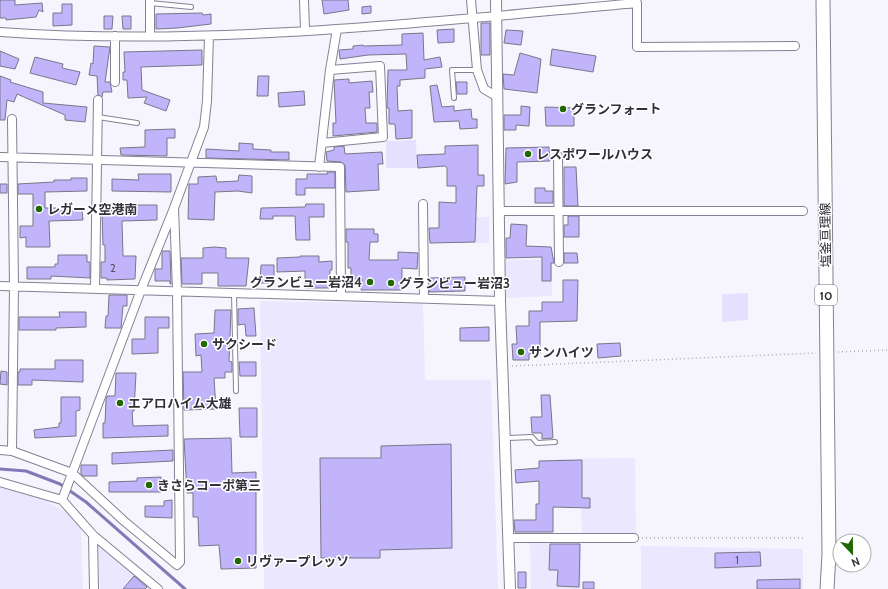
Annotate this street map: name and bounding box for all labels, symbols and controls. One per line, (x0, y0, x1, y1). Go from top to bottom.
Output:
place label: グランフォート (571, 101, 662, 117)
marker: グランフォート (558, 104, 568, 114)
place label: レスポワールハウス (536, 146, 653, 162)
marker: レスポワールハウス (523, 149, 533, 159)
place label: レガーメ空港南 (47, 201, 137, 217)
street label: 塩釜亘理線 (816, 202, 834, 268)
marker: レガーメ空港南 (34, 204, 44, 214)
house number: 2 (110, 261, 116, 275)
place label: グランビュー岩沼4 (250, 274, 362, 290)
place label: グランビュー岩沼3 (399, 275, 510, 291)
marker: グランビュー岩沼4 (365, 277, 375, 287)
marker: グランビュー岩沼3 (386, 278, 396, 288)
road number: 10 (815, 285, 837, 305)
place label: サクシード (212, 336, 277, 352)
marker: サクシード (199, 339, 209, 349)
place label: サンハイツ (529, 344, 594, 360)
marker: サンハイツ (516, 347, 526, 357)
place label: エアロハイム大雄 (128, 395, 231, 411)
marker: エアロハイム大雄 (115, 398, 125, 408)
place label: きさらコーポ第三 (157, 477, 261, 493)
marker: きさらコーポ第三 (144, 480, 154, 490)
north arrow (832, 533, 872, 573)
place label: リヴァープレッソ (246, 553, 349, 569)
house number: 1 (735, 553, 739, 567)
text: N (850, 554, 862, 570)
marker: リヴァープレッソ (233, 556, 243, 566)

